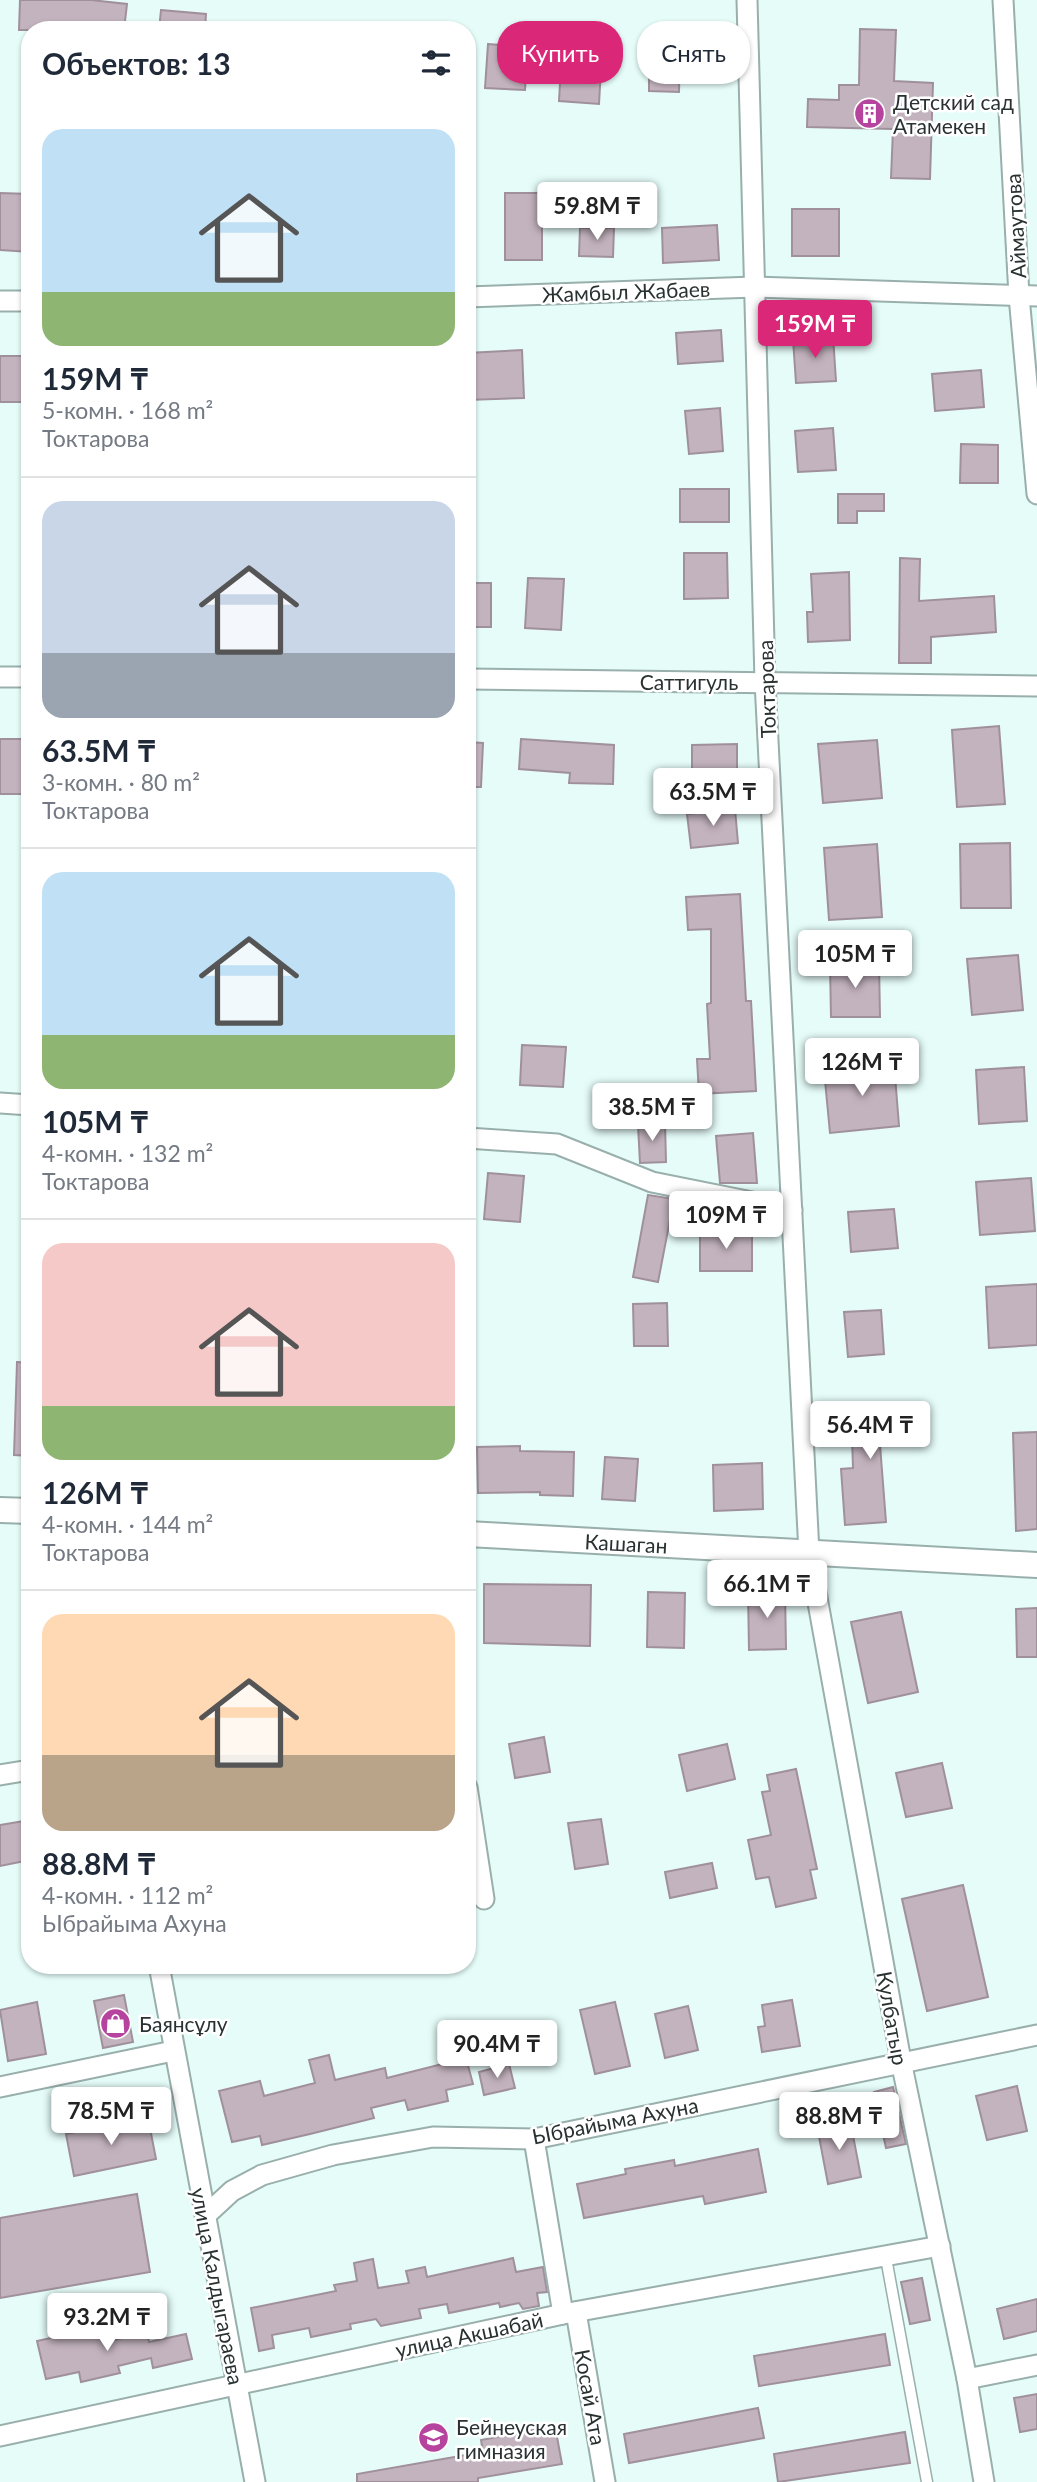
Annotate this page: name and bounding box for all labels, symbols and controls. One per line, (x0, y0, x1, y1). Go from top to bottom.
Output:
chip: Купить (497, 21, 623, 84)
chip: Снять (637, 21, 750, 84)
icon: filters (417, 44, 455, 82)
text: Объектов: 13 (42, 45, 231, 81)
place label: Детский сад Атамекен (893, 89, 1014, 138)
building icon: Детский сад Атамекен (853, 96, 887, 130)
street label: Аймаутова (1000, 173, 1030, 279)
icon: home (186, 175, 312, 301)
pin: 59.8M ₸ (532, 182, 662, 242)
text: 59.8M ₸ (553, 191, 641, 219)
street label: Жамбыл Жабаев (541, 276, 711, 306)
pin: 159M ₸ (758, 300, 872, 360)
text: 159M ₸ (774, 309, 856, 337)
text: 159M ₸ (42, 360, 149, 396)
text: 5-комн. · 168 m² (42, 396, 213, 424)
text: Токтарова (42, 424, 149, 452)
icon: home (186, 547, 312, 673)
street label: Токтарова (752, 640, 780, 738)
street label: Саттигуль (640, 669, 738, 694)
text: 63.5M ₸ (42, 732, 156, 768)
text: 3-комн. · 80 m² (42, 768, 200, 796)
pin: 63.5M ₸ (648, 768, 778, 828)
text: 63.5M ₸ (669, 777, 757, 805)
text: Токтарова (42, 796, 149, 824)
icon: home (186, 918, 312, 1044)
pin: 105M ₸ (798, 930, 912, 990)
text: 105M ₸ (814, 939, 896, 967)
pin: 126M ₸ (805, 1038, 919, 1098)
text: 126M ₸ (821, 1047, 903, 1075)
pin: 38.5M ₸ (587, 1084, 717, 1143)
text: 38.5M ₸ (608, 1092, 696, 1120)
text: 105M ₸ (42, 1103, 149, 1139)
text: 4-комн. · 132 m² (42, 1139, 213, 1167)
text: Токтарова (42, 1167, 149, 1195)
pin: 109M ₸ (669, 1192, 783, 1251)
text: 109M ₸ (685, 1200, 767, 1228)
icon: home (186, 1289, 312, 1415)
pin: 56.4M ₸ (805, 1402, 935, 1461)
text: 56.4M ₸ (826, 1410, 914, 1438)
text: 126M ₸ (42, 1474, 149, 1510)
text: 4-комн. · 144 m² (42, 1510, 213, 1538)
street label: Кашаган (584, 1528, 668, 1558)
text: Токтарова (42, 1538, 149, 1566)
pin: 66.1M ₸ (702, 1560, 832, 1620)
text: 66.1M ₸ (723, 1569, 811, 1597)
icon: home (186, 1660, 312, 1786)
text: 88.8M ₸ (42, 1845, 156, 1881)
text: 4-комн. · 112 m² (42, 1881, 213, 1909)
text: Ыбрайыма Ахуна (42, 1909, 227, 1937)
street label: Кулбатыр (872, 1969, 914, 2067)
shop icon: Баянсұлу (99, 2006, 133, 2040)
place label: Баянсұлу (139, 2011, 228, 2036)
pin: 90.4M ₸ (432, 2021, 562, 2080)
text: 90.4M ₸ (453, 2029, 541, 2057)
pin: 78.5M ₸ (46, 2088, 176, 2147)
street label: Ыбрайыма Ахуна (530, 2092, 700, 2148)
pin: 88.8M ₸ (774, 2092, 904, 2152)
text: 78.5M ₸ (67, 2096, 155, 2124)
text: 88.8M ₸ (795, 2101, 883, 2129)
street label: улица Калдыгараева (187, 2185, 249, 2387)
pin: 93.2M ₸ (42, 2294, 172, 2353)
text: 93.2M ₸ (63, 2302, 151, 2330)
street label: улица Акшабай (393, 2306, 545, 2362)
street label: Косай Ата (570, 2347, 612, 2447)
place label: Бейнеуская гимназия (456, 2414, 567, 2463)
school or university icon: Бейнеуская гимназия (416, 2421, 450, 2455)

